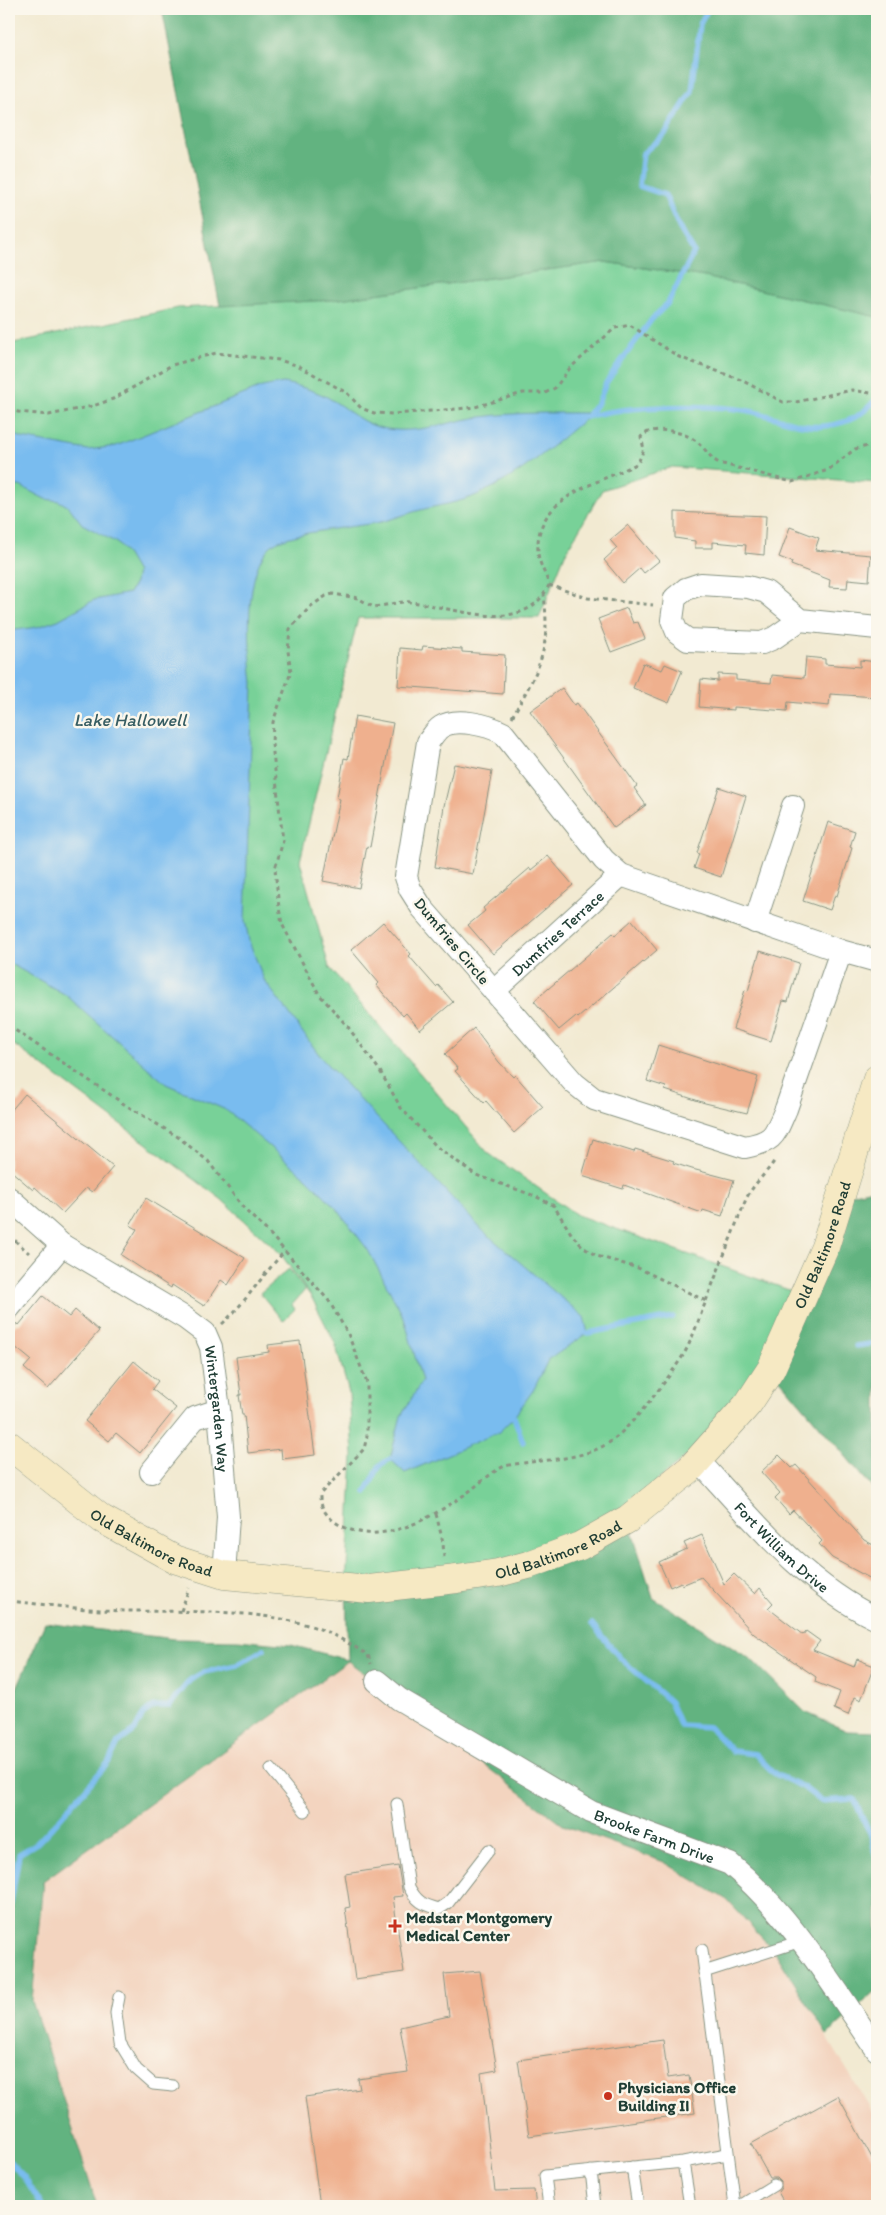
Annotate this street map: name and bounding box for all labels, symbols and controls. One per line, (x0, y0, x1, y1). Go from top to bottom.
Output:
water label: Lake Hallowell (74, 709, 188, 731)
street label: Dumfries Terrace (507, 886, 608, 980)
street label: Dumfries Circle (410, 894, 494, 988)
street label: Old Baltimore Road (789, 1178, 854, 1312)
street label: Wintergarden Way (201, 1344, 234, 1473)
street label: Fort William Drive (731, 1497, 833, 1597)
street label: Old Baltimore Road (86, 1504, 216, 1580)
street label: Old Baltimore Road (493, 1515, 625, 1583)
street label: Brooke Farm Drive (591, 1805, 718, 1867)
place label: Medstar Montgomery Medical Center (406, 1908, 552, 1945)
marker: Medstar Montgomery Medical Center (388, 1919, 402, 1933)
place label: Physicians Office Building II (618, 2078, 737, 2116)
marker: Physicians Office Building II (602, 2090, 614, 2102)

